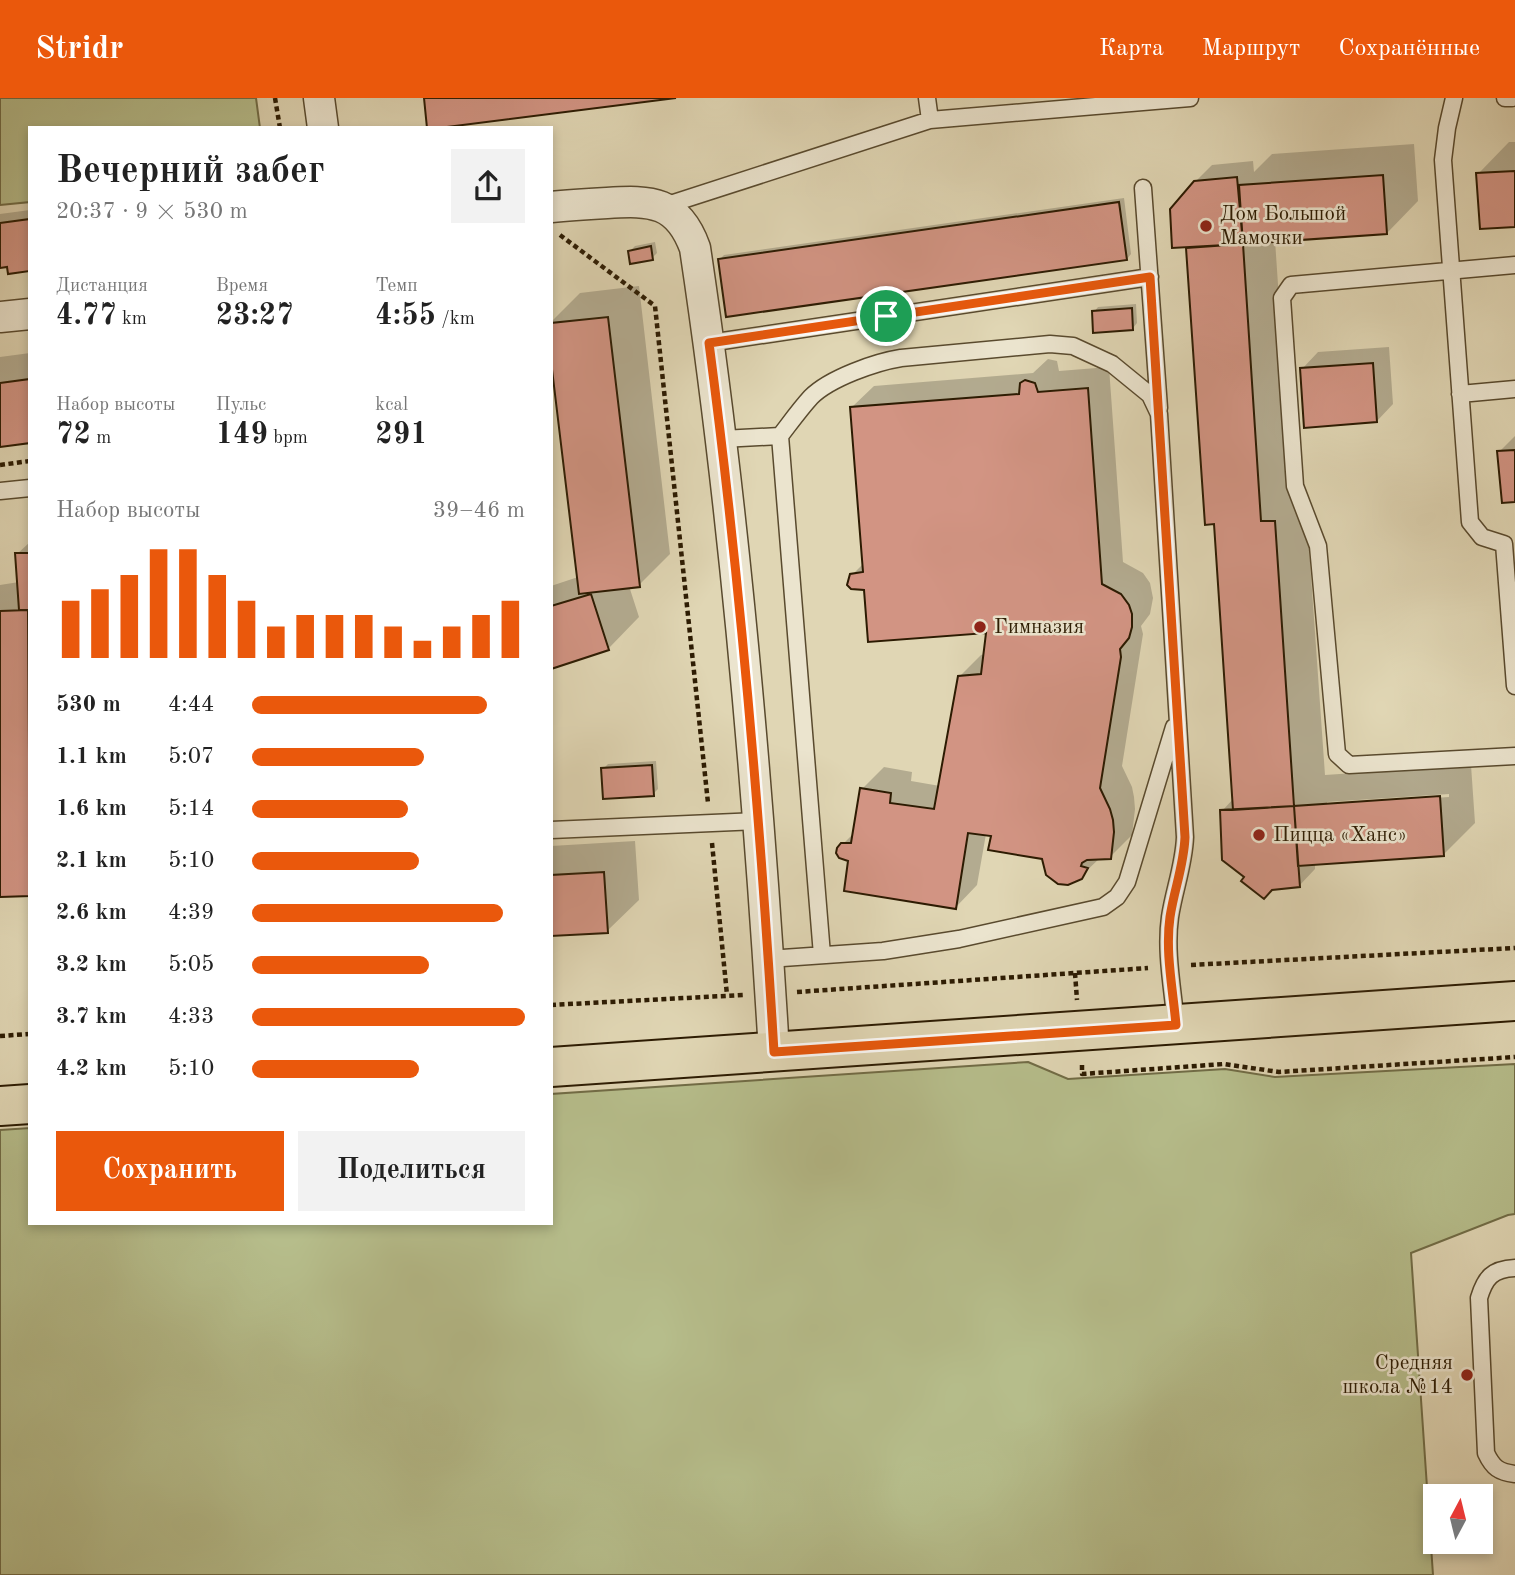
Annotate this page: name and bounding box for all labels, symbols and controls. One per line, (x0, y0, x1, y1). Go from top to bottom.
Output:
text: Stridr (35, 33, 124, 66)
text: Карта (1099, 37, 1164, 61)
text: Маршрут (1202, 37, 1300, 61)
text: Сохранённые (1338, 37, 1480, 61)
button: share (451, 149, 525, 223)
text: Вечерний забег (56, 153, 325, 191)
text: 20:37 · 9 × 530 m (56, 200, 248, 223)
place label: Дом Большой Мамочки (1220, 204, 1346, 249)
marker: Дом Большой Мамочки (1198, 218, 1214, 234)
text: Дистанция (56, 277, 148, 296)
text: Время (216, 277, 268, 296)
text: Темп (375, 277, 418, 296)
pin (856, 286, 916, 346)
icon: arrive (867, 297, 905, 335)
text: 4.77 (56, 301, 117, 331)
text: 23:27 (216, 301, 294, 331)
text: 4:55 (375, 301, 436, 331)
text: km (117, 310, 147, 329)
text: /km (436, 310, 475, 329)
text: Набор высоты (56, 396, 175, 415)
text: Пульс (216, 396, 266, 415)
text: kcal (375, 396, 408, 415)
text: 72 (56, 420, 91, 450)
text: 149 (216, 420, 268, 450)
text: 291 (375, 420, 428, 450)
text: m (91, 429, 111, 448)
text: bpm (268, 429, 308, 448)
text: Набор высоты (56, 499, 200, 522)
text: 39–46 m (433, 499, 525, 522)
place label: Гимназия (994, 617, 1084, 638)
marker: Гимназия (972, 619, 988, 635)
text: 530 m (56, 693, 121, 716)
text: 4:44 (168, 693, 214, 716)
text: 1.1 km (56, 745, 127, 768)
text: 5:07 (168, 745, 214, 768)
text: 1.6 km (56, 797, 127, 820)
text: 5:14 (168, 797, 214, 820)
place label: Пицца «Ханс» (1273, 825, 1407, 846)
marker: Пицца «Ханс» (1251, 827, 1267, 843)
text: 2.1 km (56, 849, 127, 872)
text: 5:10 (168, 849, 214, 872)
text: 2.6 km (56, 901, 127, 924)
text: 4:39 (168, 901, 214, 924)
text: 3.2 km (56, 953, 127, 976)
text: 5:05 (168, 953, 214, 976)
text: 3.7 km (56, 1005, 127, 1028)
text: 4:33 (168, 1005, 214, 1028)
text: 4.2 km (56, 1057, 127, 1080)
text: 5:10 (168, 1057, 214, 1080)
button: Сохранить (56, 1131, 284, 1211)
button: Поделиться (298, 1131, 525, 1211)
place label: Средняя школа №14 (1342, 1353, 1453, 1398)
marker: Средняя школа №14 (1459, 1367, 1475, 1383)
north arrow (1423, 1484, 1493, 1554)
map controls (1423, 1484, 1493, 1554)

